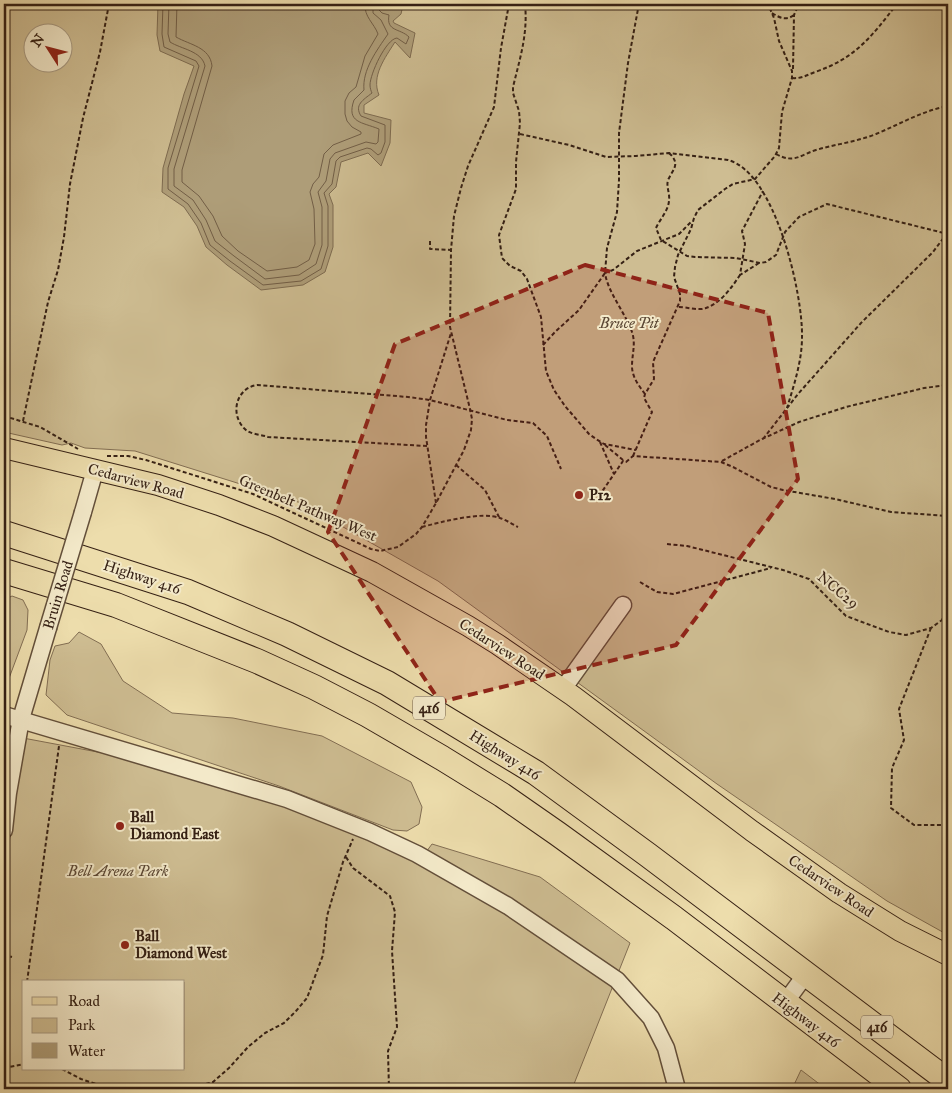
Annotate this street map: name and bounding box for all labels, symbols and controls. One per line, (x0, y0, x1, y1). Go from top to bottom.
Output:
north arrow (22, 22, 72, 72)
text: N (28, 31, 48, 50)
park label: Bruce Pit (599, 314, 660, 332)
street label: Cedarview Road (86, 460, 186, 503)
street label: Greenbelt Pathway West (236, 471, 380, 545)
place label: P12 (589, 486, 612, 504)
marker: P12 (573, 489, 585, 501)
street label: Highway 416 (101, 556, 184, 598)
street label: Bruin Road (39, 558, 77, 632)
street label: NCC29 (814, 568, 862, 612)
street label: Cedarview Road (456, 615, 549, 684)
road number: 416 (413, 696, 445, 720)
street label: Highway 416 (466, 726, 545, 785)
place label: Ball Diamond East (130, 808, 220, 843)
marker: Ball Diamond East (114, 820, 126, 832)
street label: Cedarview Road (785, 851, 877, 921)
park label: Bell Arena Park (67, 862, 169, 880)
place label: Ball Diamond West (135, 927, 228, 962)
marker: Ball Diamond West (119, 939, 131, 951)
legend (22, 980, 185, 1070)
street label: Highway 416 (768, 989, 845, 1052)
text: Road (68, 992, 100, 1010)
text: Park (68, 1016, 95, 1034)
road number: 416 (861, 1016, 893, 1038)
text: Water (68, 1042, 105, 1060)

